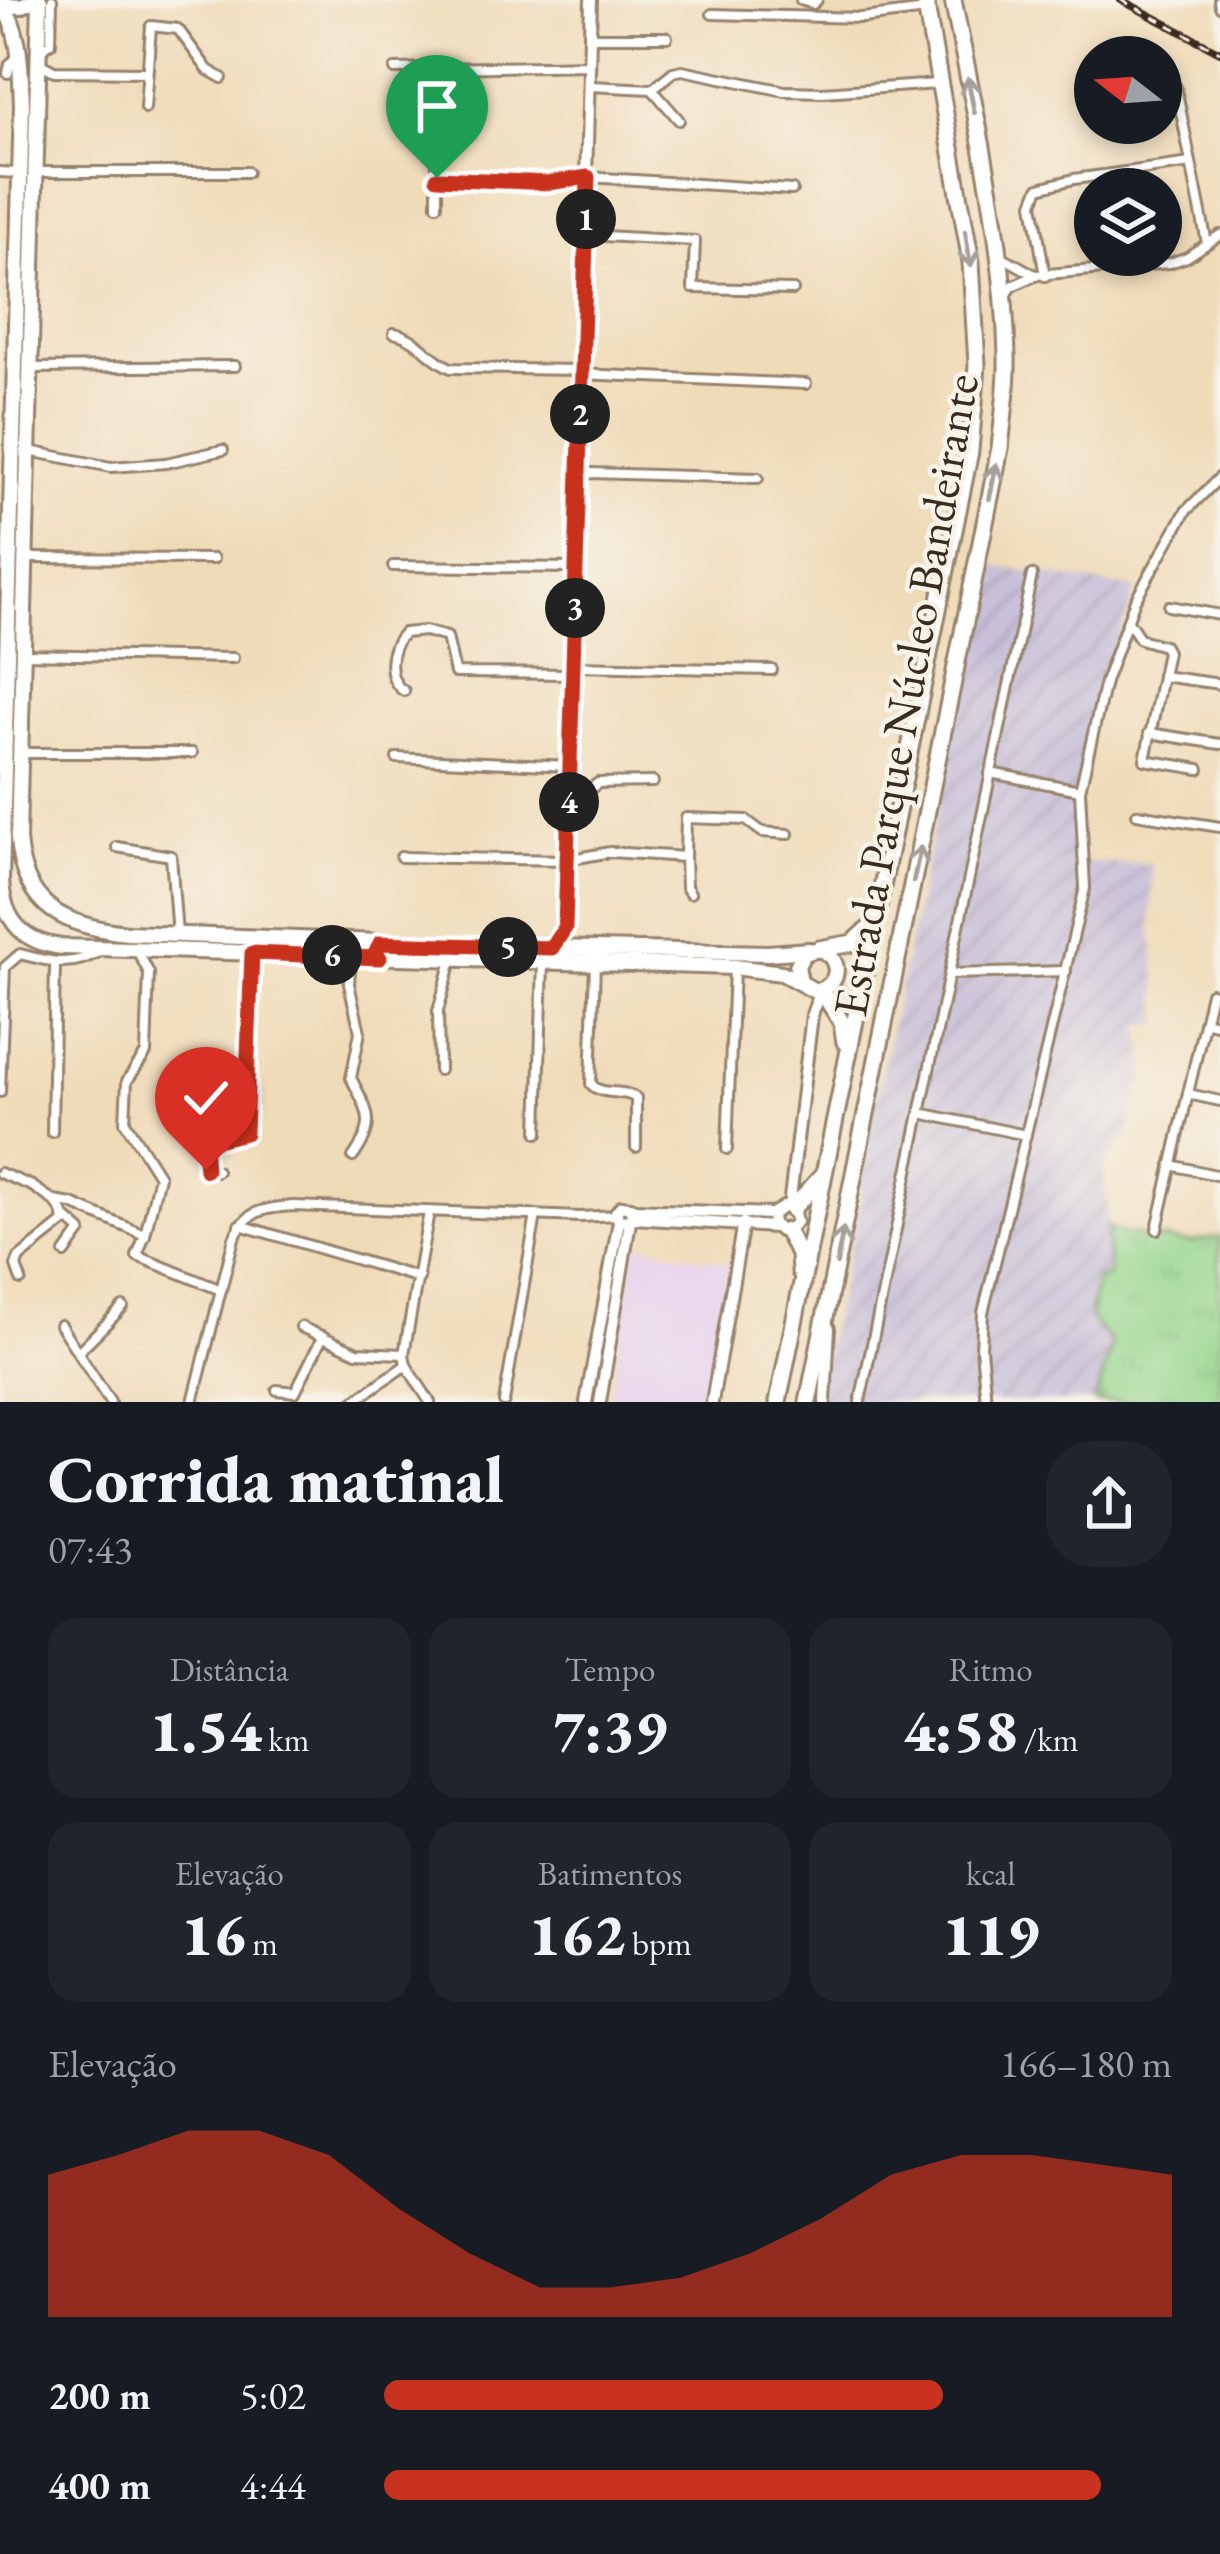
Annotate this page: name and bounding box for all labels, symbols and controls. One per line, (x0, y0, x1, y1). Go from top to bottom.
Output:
north arrow (1074, 36, 1182, 144)
map controls (1074, 36, 1182, 276)
pin (386, 55, 488, 178)
icon: arrive (404, 73, 470, 139)
one-way arrow (959, 77, 982, 116)
button: layers (1074, 168, 1182, 276)
pin: 1 (556, 189, 616, 249)
text: 1 (577, 197, 595, 240)
one-way arrow (957, 229, 980, 268)
street label: Estrada Parque Núcleo Bandeirante (818, 369, 992, 1021)
pin: 2 (550, 384, 610, 444)
text: 2 (571, 392, 589, 435)
one-way arrow (983, 463, 1006, 501)
pin: 3 (545, 578, 605, 638)
text: 3 (566, 586, 584, 629)
pin: 4 (539, 772, 599, 832)
text: 4 (560, 780, 578, 823)
one-way arrow (907, 845, 929, 884)
pin: 5 (478, 917, 538, 977)
pin: 6 (302, 925, 362, 985)
text: 5 (499, 925, 517, 968)
text: 6 (323, 933, 341, 976)
pin (155, 1047, 257, 1170)
icon: check (173, 1065, 239, 1131)
one-way arrow (829, 1228, 852, 1266)
text: Corrida matinal (48, 1436, 504, 1522)
button: share (1046, 1441, 1172, 1567)
text: 07:43 (48, 1524, 133, 1575)
text: Distância (170, 1648, 289, 1691)
text: Tempo (565, 1648, 655, 1691)
text: Ritmo (949, 1648, 1033, 1691)
text: 1.54 (149, 1691, 262, 1769)
text: 7:39 (553, 1691, 667, 1769)
text: 4:58 (903, 1691, 1017, 1769)
text: km (262, 1718, 309, 1761)
text: /km (1017, 1718, 1078, 1761)
text: Elevação (175, 1852, 284, 1895)
text: Batimentos (538, 1852, 682, 1895)
text: kcal (966, 1852, 1015, 1895)
text: 16 (181, 1895, 246, 1973)
text: 162 (528, 1895, 625, 1973)
text: 119 (942, 1895, 1039, 1973)
text: m (246, 1922, 278, 1965)
text: bpm (625, 1922, 692, 1965)
text: Elevação (48, 2038, 177, 2089)
text: 166–180 m (1000, 2038, 1172, 2089)
text: 200 m (48, 2370, 151, 2421)
text: 5:02 (240, 2370, 306, 2421)
text: 400 m (48, 2460, 151, 2511)
text: 4:44 (240, 2460, 306, 2511)

